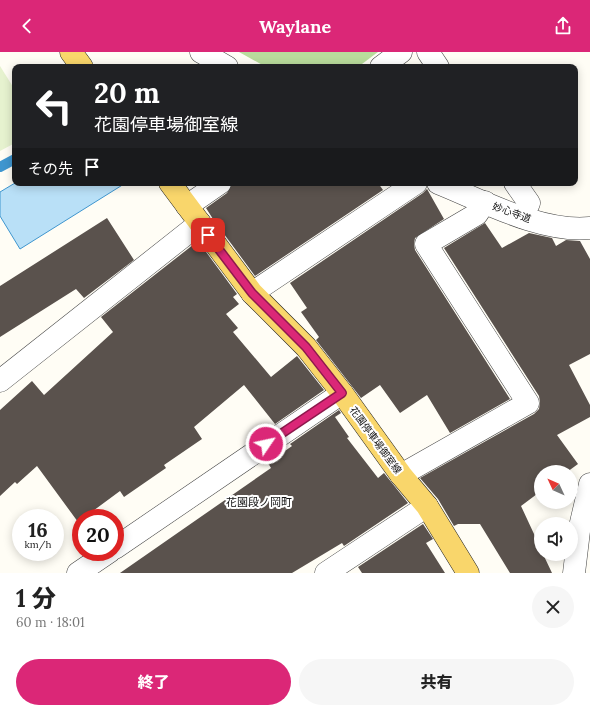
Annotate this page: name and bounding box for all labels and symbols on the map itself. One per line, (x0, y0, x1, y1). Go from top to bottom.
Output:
street label: 妙心寺道 (491, 200, 533, 225)
pin (191, 218, 225, 252)
street label: 花園停車場御室線 (347, 404, 404, 476)
position arrow (245, 423, 287, 465)
north arrow (534, 465, 578, 509)
district label: 花園段ノ岡町 (226, 495, 292, 509)
speed limit sign: 20 (72, 509, 124, 561)

